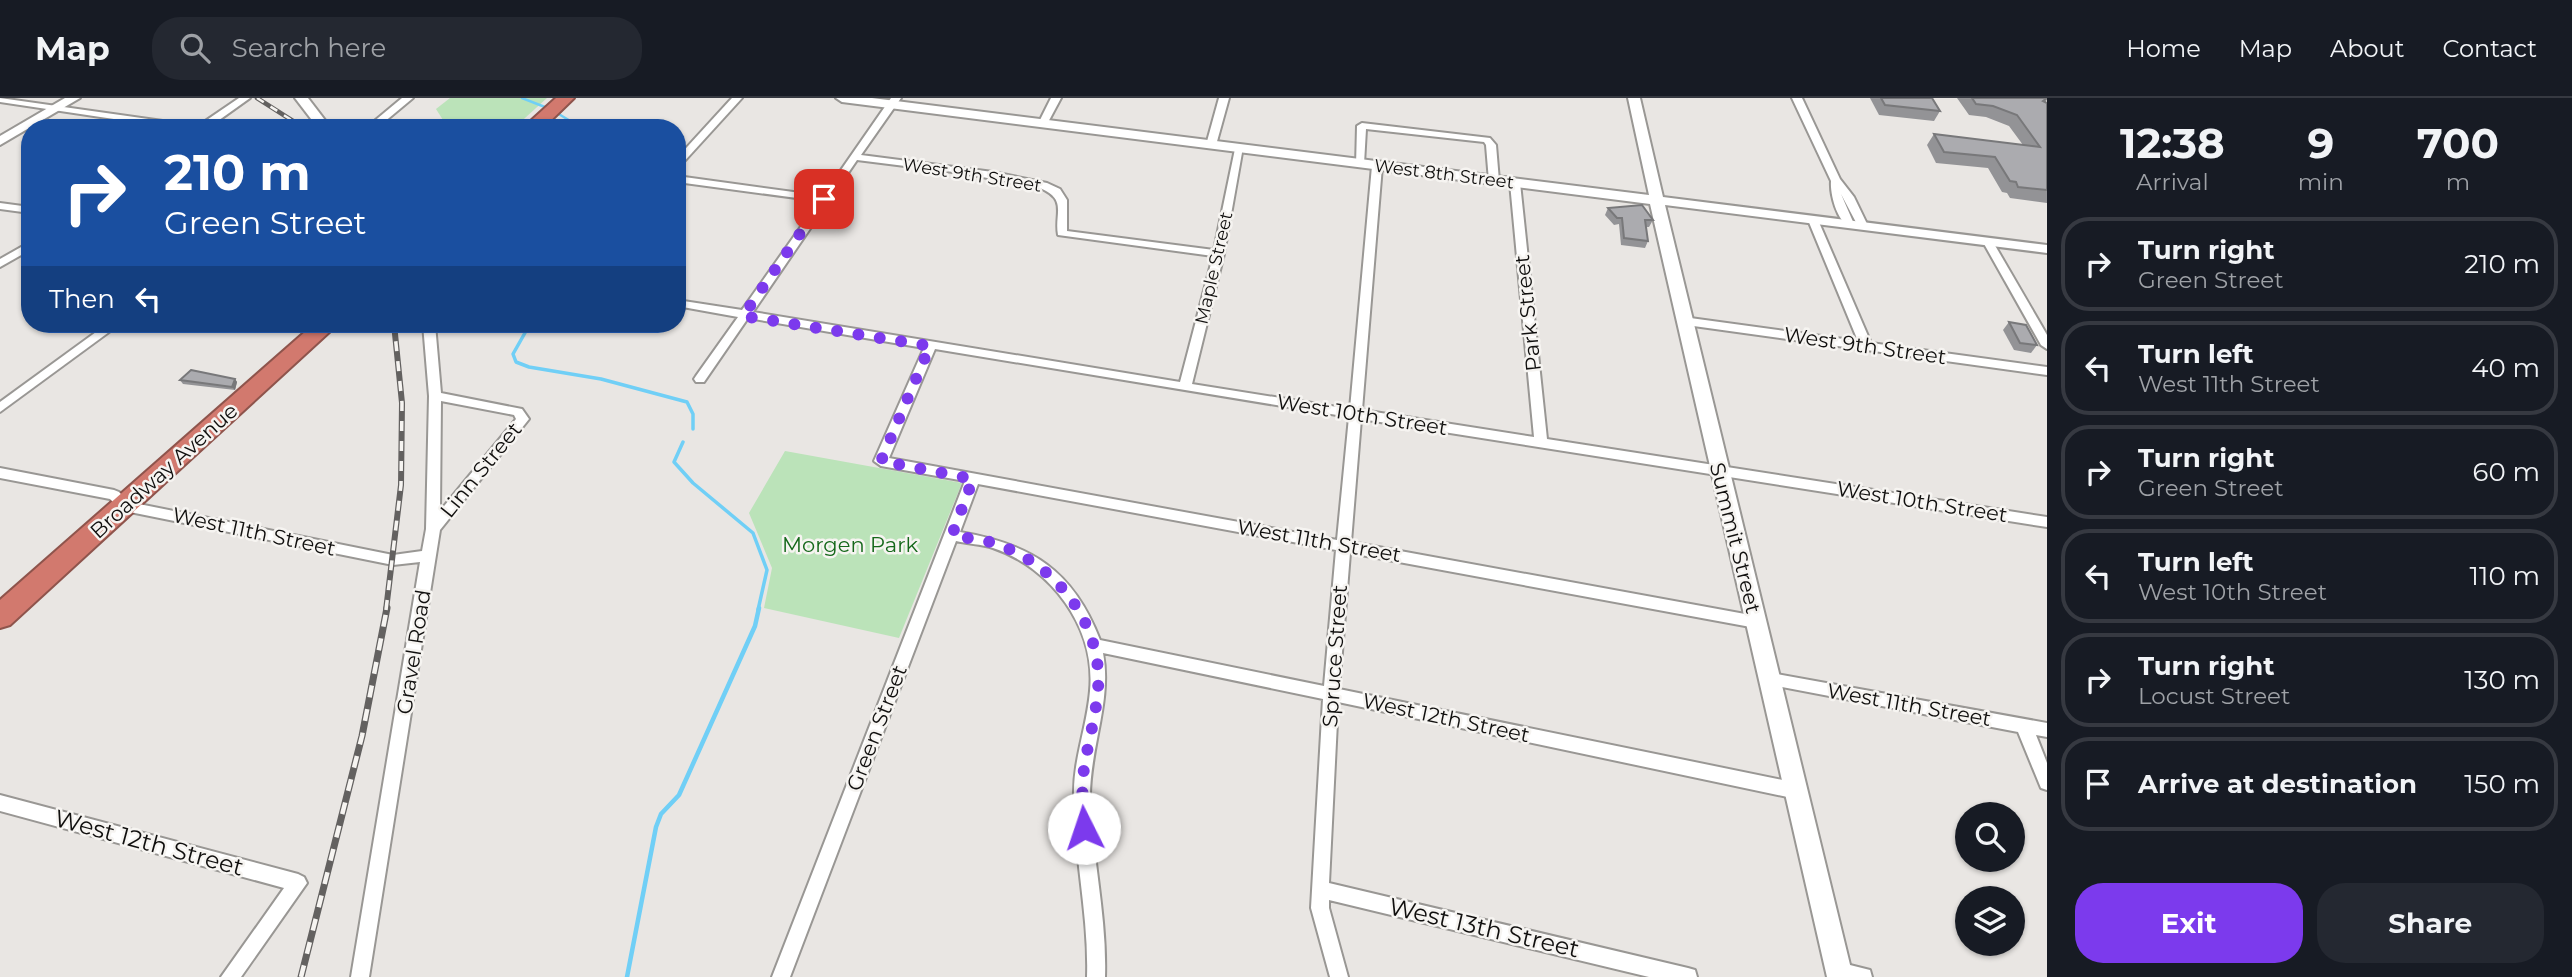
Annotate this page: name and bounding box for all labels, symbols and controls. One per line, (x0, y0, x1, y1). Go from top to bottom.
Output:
search box (152, 17, 642, 80)
text: Map (35, 28, 110, 68)
icon: search (176, 29, 214, 67)
text: Search here (232, 32, 386, 64)
text: Home (2126, 34, 2201, 63)
text: Map (2239, 34, 2292, 63)
text: About (2330, 34, 2404, 63)
text: Contact (2442, 34, 2537, 63)
text: 12:38 (2120, 117, 2225, 169)
text: 9 (2307, 117, 2334, 169)
text: 700 (2417, 117, 2499, 169)
text: 210 m (164, 143, 311, 202)
icon: right (49, 147, 140, 238)
street label: West 9th Street (901, 153, 1043, 197)
street label: West 8th Street (1373, 155, 1515, 193)
text: Arrival (2136, 168, 2209, 196)
text: min (2298, 168, 2344, 196)
text: m (2446, 168, 2470, 196)
pin (794, 169, 854, 229)
icon: arrive (805, 180, 843, 218)
text: Green Street (164, 203, 367, 242)
street label: Maple Street (1190, 210, 1238, 326)
text: Turn right (2138, 234, 2274, 266)
icon: right (2079, 245, 2117, 283)
text: 210 m (2464, 248, 2540, 280)
street label: Park Street (1509, 254, 1546, 373)
text: Green Street (2138, 266, 2284, 294)
icon: left (129, 280, 167, 318)
text: Then (49, 283, 115, 315)
street label: West 9th Street (1782, 322, 1948, 369)
text: Turn left (2138, 338, 2254, 370)
icon: left (2079, 349, 2117, 387)
text: 40 m (2471, 352, 2540, 384)
text: West 11th Street (2138, 370, 2320, 398)
street label: West 10th Street (1275, 389, 1449, 440)
street label: Broadway Avenue (85, 398, 243, 543)
street label: Linn Street (435, 417, 527, 522)
text: Turn right (2138, 442, 2274, 474)
icon: right (2079, 453, 2117, 491)
text: 60 m (2473, 456, 2540, 488)
street label: Summit Street (1705, 460, 1766, 616)
text: Green Street (2138, 474, 2284, 502)
street label: West 10th Street (1835, 476, 2009, 527)
street label: West 11th Street (170, 502, 338, 561)
street label: West 11th Street (1235, 514, 1403, 567)
park label: Morgen Park (782, 532, 918, 557)
text: Turn left (2138, 546, 2254, 578)
icon: left (2079, 557, 2117, 595)
text: 110 m (2470, 560, 2540, 592)
text: West 10th Street (2138, 578, 2327, 606)
street label: Spruce Street (1317, 584, 1352, 728)
street label: Gravel Road (391, 588, 436, 716)
text: Turn right (2138, 650, 2274, 682)
street label: Green Street (841, 661, 912, 794)
icon: right (2079, 661, 2117, 699)
text: 130 m (2464, 664, 2540, 696)
street label: West 11th Street (1825, 678, 1993, 731)
text: Locust Street (2138, 682, 2290, 710)
street label: West 12th Street (1360, 688, 1532, 747)
icon: arrive (2079, 765, 2117, 803)
text: Arrive at destination (2138, 768, 2417, 800)
text: 150 m (2464, 768, 2540, 800)
position arrow (1047, 791, 1121, 865)
map controls (1955, 802, 2025, 956)
button: search (1955, 802, 2025, 872)
street label: West 12th Street (51, 803, 247, 882)
button: Exit (2075, 883, 2303, 963)
button: Share (2317, 883, 2544, 963)
button: layers (1955, 886, 2025, 956)
street label: West 13th Street (1386, 891, 1582, 964)

